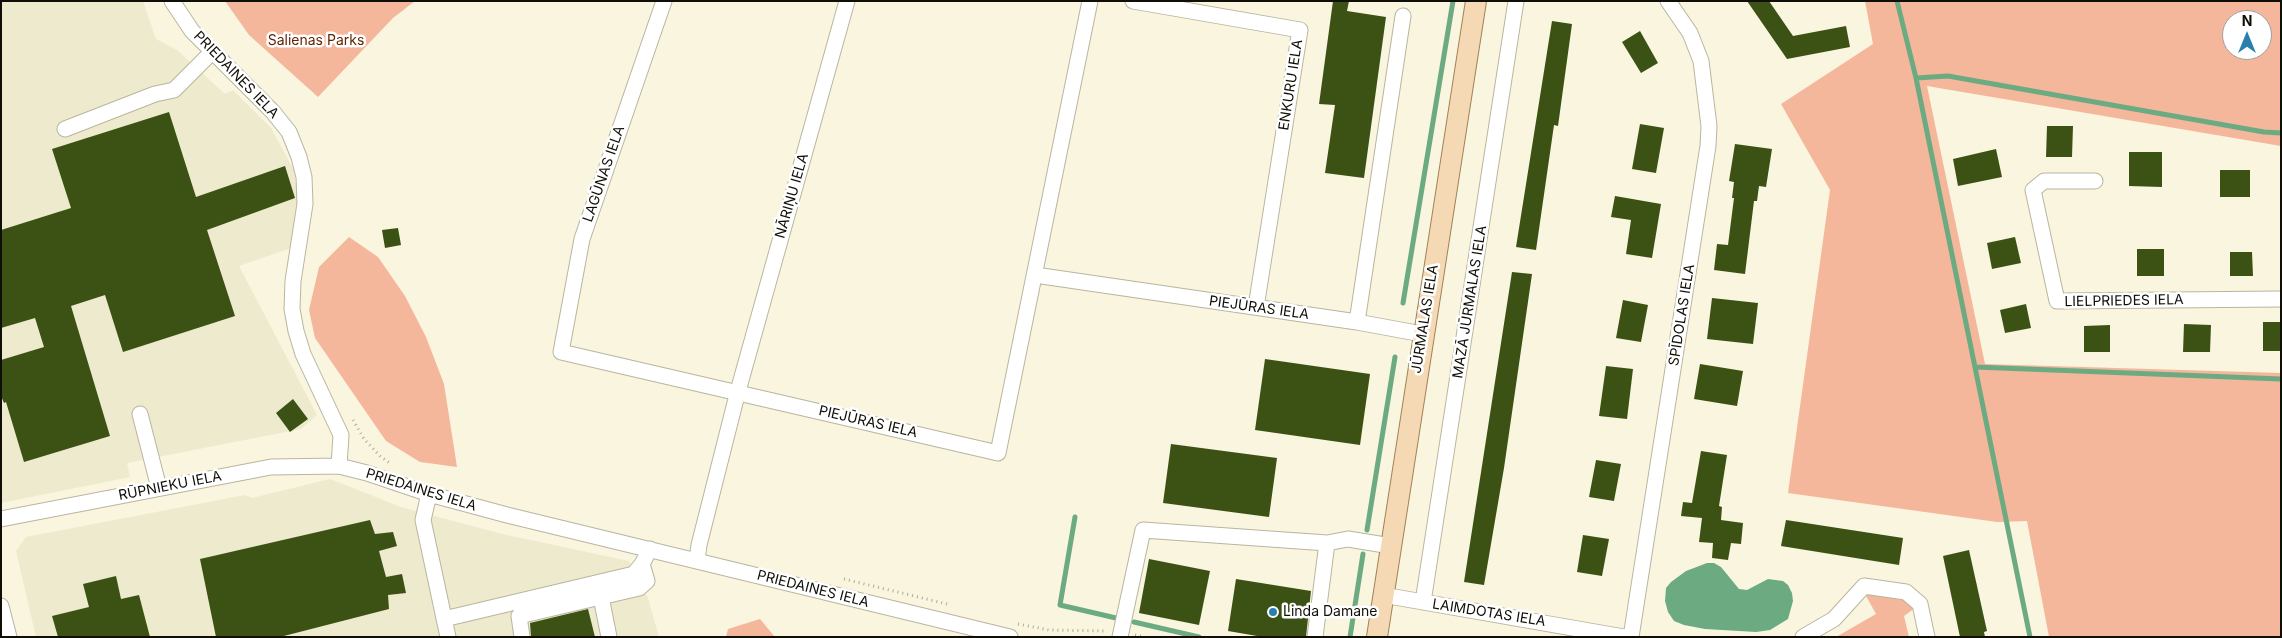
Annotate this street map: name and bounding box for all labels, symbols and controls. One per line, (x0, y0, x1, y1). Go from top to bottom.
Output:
north arrow (2222, 10, 2272, 60)
text: N (2242, 12, 2252, 29)
street label: PRIEDAINES IELA (190, 28, 282, 122)
park label: Salienas Parks (268, 33, 364, 49)
street label: ENKURU IELA (1276, 38, 1306, 132)
street label: LAGŪNAS IELA (580, 124, 628, 224)
street label: NĀRIŅU IELA (772, 152, 812, 240)
street label: MAZĀ JŪRMALAS IELA (1450, 224, 1490, 380)
street label: JŪRMALAS IELA (1408, 263, 1442, 375)
street label: SPĪDOLAS IELA (1666, 263, 1698, 367)
street label: LIELPRIEDES IELA (2064, 292, 2184, 310)
street label: PIEJŪRAS IELA (1208, 293, 1310, 323)
street label: PIEJŪRAS IELA (817, 402, 919, 442)
street label: PRIEDAINES IELA (364, 465, 478, 515)
street label: RŪPNIEKU IELA (117, 468, 223, 504)
street label: PRIEDAINES IELA (755, 567, 871, 611)
street label: LAIMDOTAS IELA (1431, 596, 1547, 630)
place label: Linda Damane (1283, 604, 1377, 620)
marker: Linda Damane (1267, 606, 1279, 618)

